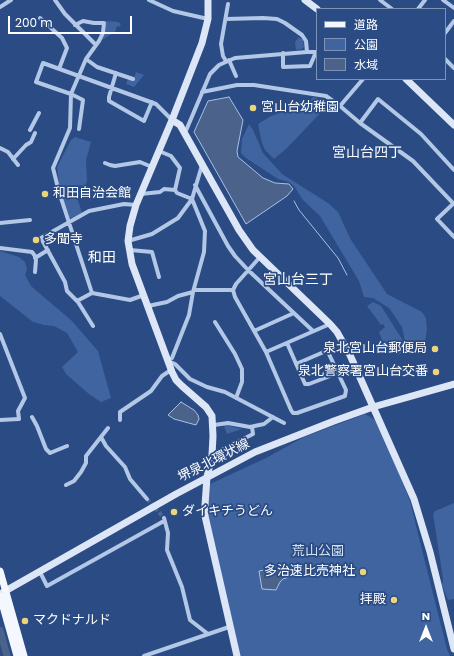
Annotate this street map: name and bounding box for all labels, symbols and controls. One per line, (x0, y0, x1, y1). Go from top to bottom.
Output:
scale bar (10, 8, 134, 34)
legend (316, 8, 446, 80)
text: 200 m (15, 14, 53, 31)
text: 道路 (354, 16, 378, 33)
text: 公園 (354, 36, 378, 53)
text: 水域 (354, 56, 378, 73)
place label: 宮山台幼稚園 (261, 100, 339, 116)
marker: 宮山台幼稚園 (248, 103, 258, 113)
district label: 宮山台四丁 (332, 145, 402, 161)
place label: 和田自治会館 (53, 186, 131, 202)
marker: 和田自治会館 (40, 189, 50, 199)
place label: 多聞寺 (44, 232, 83, 248)
marker: 多聞寺 (31, 235, 41, 245)
district label: 和田 (88, 250, 116, 266)
district label: 宮山台三丁 (263, 272, 333, 288)
place label: 泉北宮山台郵便局 (323, 341, 427, 357)
marker: 泉北宮山台郵便局 (430, 344, 440, 354)
place label: 泉北警察署宮山台交番 (298, 364, 428, 380)
marker: 泉北警察署宮山台交番 (431, 367, 441, 377)
street label: 堺泉北環状線 (176, 436, 252, 486)
place label: ダイキチうどん (182, 504, 273, 520)
marker: ダイキチうどん (169, 507, 179, 517)
park label: 荒山公園 (292, 544, 344, 560)
place label: 多治速比売神社 (264, 564, 355, 580)
marker: 多治速比売神社 (358, 567, 368, 577)
place label: 拝殿 (360, 592, 386, 608)
marker: 拝殿 (389, 595, 399, 605)
north arrow (406, 608, 446, 648)
text: N (422, 608, 430, 624)
place label: マクドナルド (33, 613, 111, 629)
marker: マクドナルド (20, 616, 30, 626)

